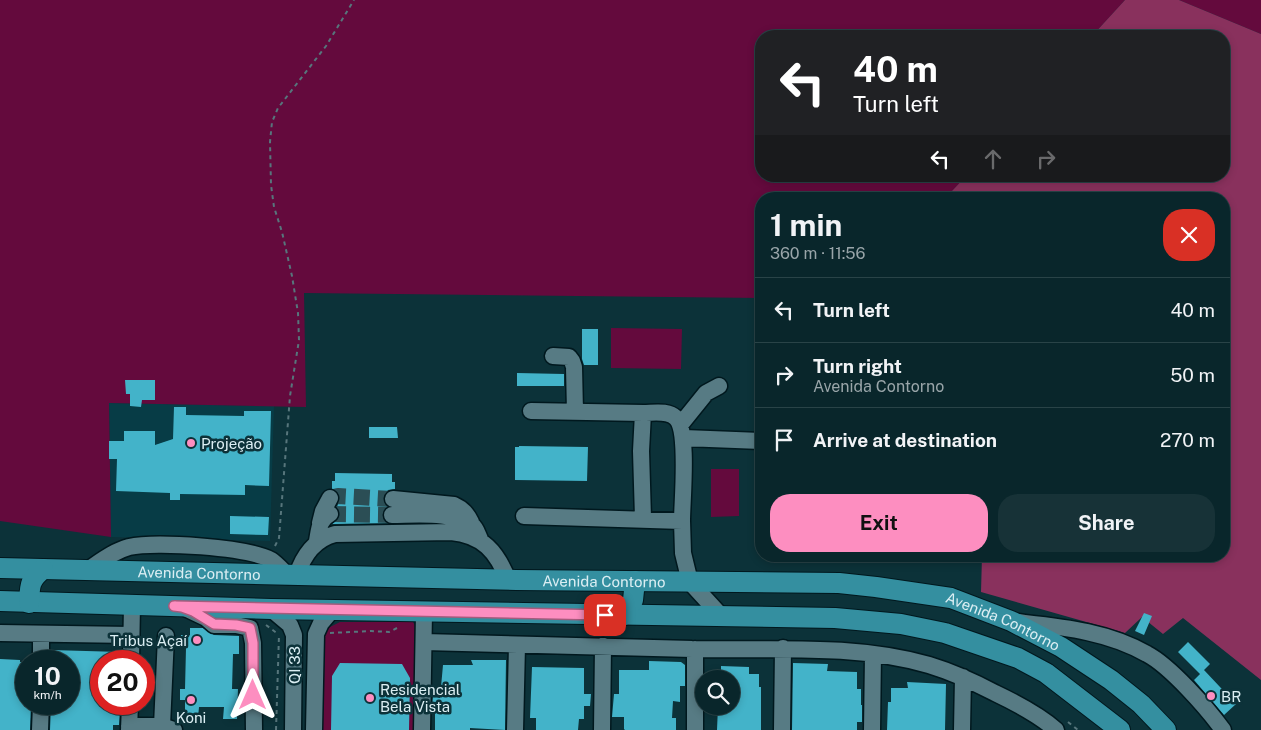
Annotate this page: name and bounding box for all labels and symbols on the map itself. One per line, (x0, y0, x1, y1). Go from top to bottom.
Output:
place label: Projeção (201, 435, 262, 452)
marker: Projeção (185, 437, 197, 449)
street label: Avenida Contorno (137, 563, 261, 583)
street label: Avenida Contorno (542, 572, 666, 590)
street label: Avenida Contorno (943, 588, 1063, 654)
pin (584, 594, 626, 636)
place label: Tribus Açaí (110, 632, 187, 649)
marker: Tribus Açaí (191, 634, 203, 646)
street label: QI 33 (286, 646, 303, 684)
speed limit sign: 20 (90, 650, 155, 715)
position arrow (226, 668, 278, 720)
place label: Residencial Bela Vista (380, 681, 460, 715)
place label: BR (1221, 688, 1241, 705)
marker: BR (1205, 690, 1217, 702)
marker: Residencial Bela Vista (364, 692, 376, 704)
marker: Koni (185, 694, 197, 706)
place label: Koni (176, 709, 206, 726)

